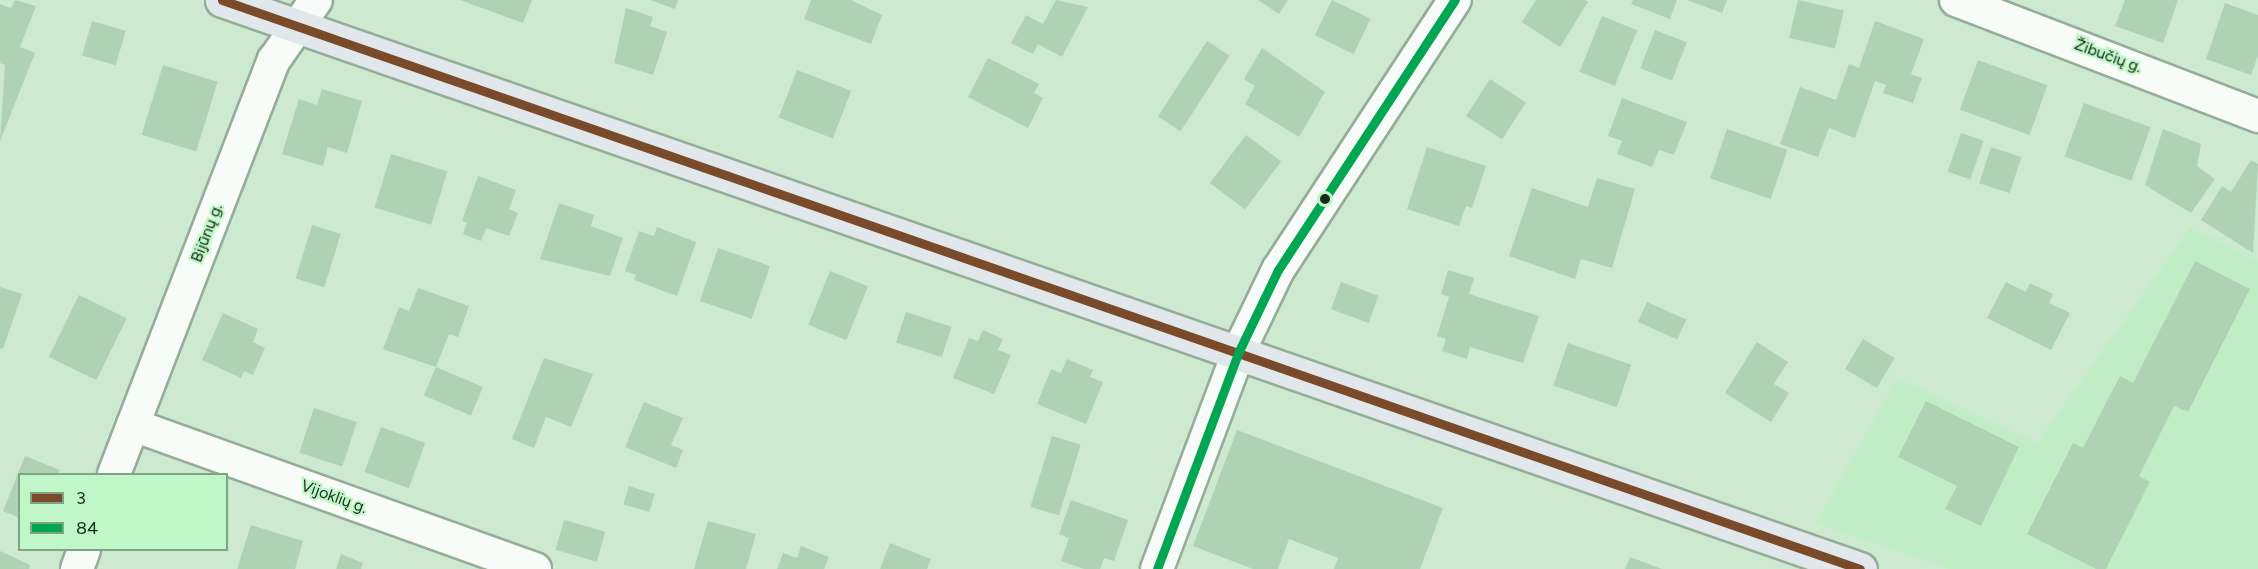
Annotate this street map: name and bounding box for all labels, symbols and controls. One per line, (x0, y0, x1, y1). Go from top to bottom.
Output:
street label: Žibučių g. (2072, 35, 2144, 77)
unlabelled marker (1319, 193, 1331, 205)
street label: Bijūnų g. (187, 201, 227, 265)
legend (18, 473, 228, 551)
street label: Vijoklių g. (298, 476, 370, 518)
text: 3 (76, 487, 86, 509)
text: 84 (76, 517, 98, 539)

